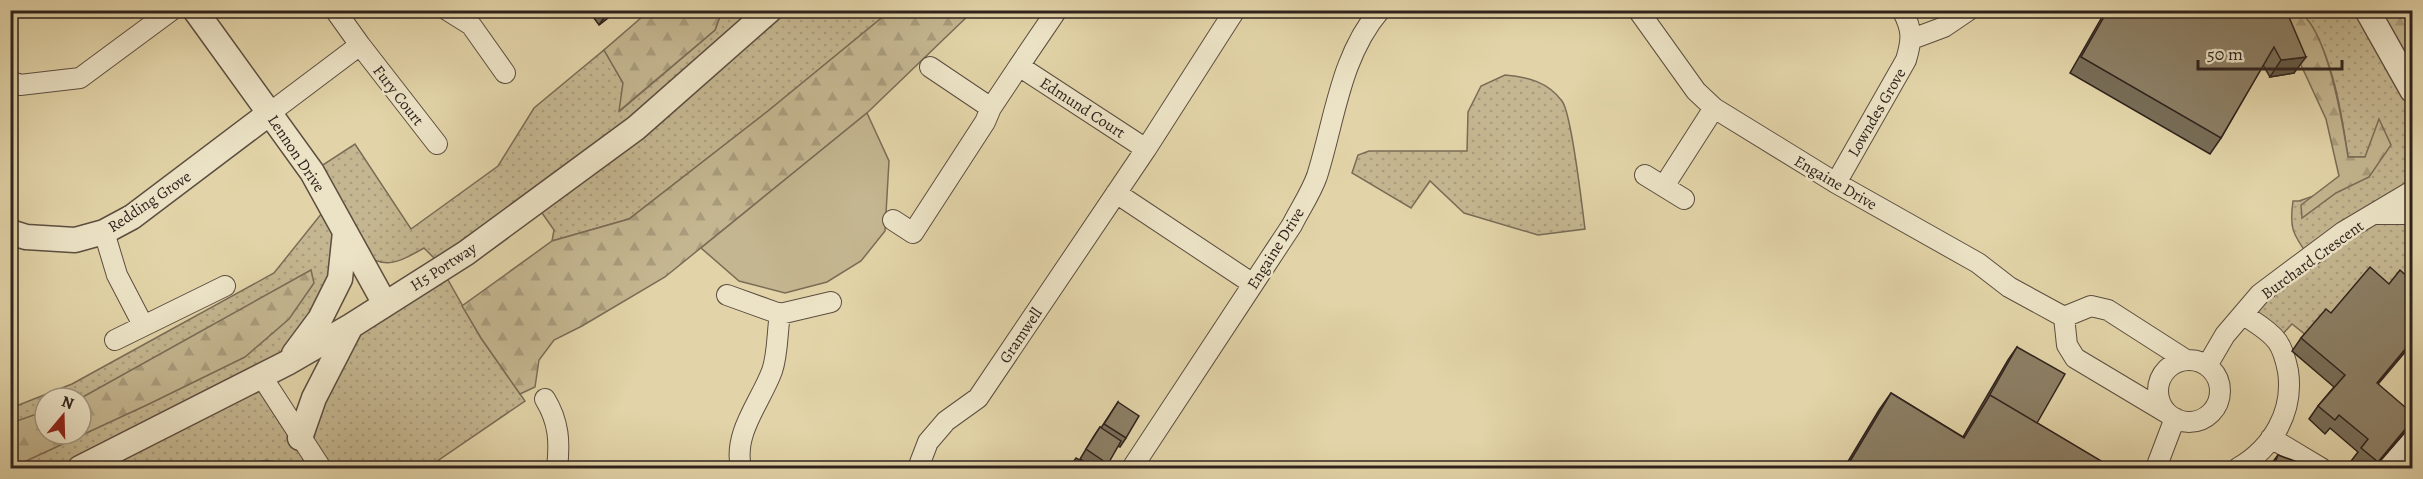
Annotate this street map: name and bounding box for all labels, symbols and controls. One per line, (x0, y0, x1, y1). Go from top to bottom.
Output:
scale bar (2198, 33, 2342, 71)
text: 50 m (2207, 42, 2243, 66)
street label: Fury Court (368, 61, 429, 130)
street label: Lowndes Grove (1843, 64, 1911, 161)
street label: Edmund Court (1035, 72, 1129, 144)
street label: Lennon Drive (262, 111, 330, 196)
street label: Engaine Drive (1790, 150, 1881, 216)
street label: Redding Grove (104, 166, 196, 238)
street label: Engaine Drive (1242, 203, 1310, 294)
street label: Burchard Crescent (2257, 215, 2368, 304)
street label: H5 Portway (406, 237, 482, 296)
street label: Gramwell (994, 303, 1048, 368)
north arrow (33, 386, 93, 446)
text: N (58, 390, 77, 415)

